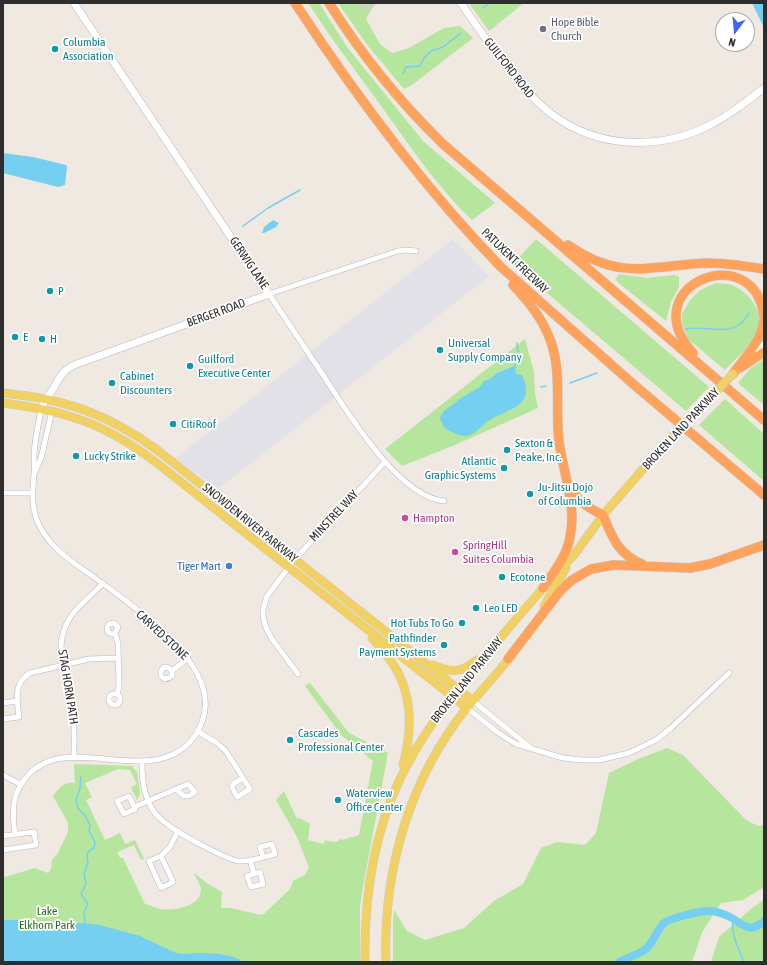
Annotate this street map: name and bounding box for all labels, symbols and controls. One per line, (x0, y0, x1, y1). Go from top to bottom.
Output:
north arrow (715, 12, 755, 52)
place label: Hope Bible Church (551, 15, 599, 43)
marker: Hope Bible Church (538, 24, 548, 34)
place label: Columbia Association (63, 35, 113, 63)
street label: GUILFORD ROAD (481, 35, 537, 101)
text: N (727, 36, 737, 49)
marker: Columbia Association (50, 44, 60, 54)
street label: PATUXENT FREEWAY (478, 225, 552, 297)
street label: GERWIG LANE (226, 234, 272, 292)
place label: P (58, 284, 64, 298)
marker: P (45, 286, 55, 296)
street label: BERGER ROAD (185, 296, 247, 330)
place label: E (23, 330, 28, 344)
marker: E (10, 332, 20, 342)
place label: H (50, 332, 57, 346)
marker: H (37, 334, 47, 344)
place label: Universal Supply Company (448, 336, 522, 364)
marker: Universal Supply Company (435, 345, 445, 355)
place label: Guilford Executive Center (198, 352, 271, 380)
marker: Guilford Executive Center (185, 361, 195, 371)
place label: Cabinet Discounters (120, 369, 172, 397)
marker: Cabinet Discounters (107, 378, 117, 388)
street label: BROKEN LAND PARKWAY (639, 385, 723, 473)
place label: CitiRoof (181, 417, 216, 431)
marker: CitiRoof (168, 419, 178, 429)
place label: Sexton & Peake, Inc. (515, 436, 562, 464)
marker: Sexton & Peake, Inc. (502, 445, 512, 455)
place label: Lucky Strike (84, 449, 136, 463)
marker: Lucky Strike (71, 451, 81, 461)
place label: Atlantic Graphic Systems (425, 454, 496, 482)
marker: Atlantic Graphic Systems (499, 463, 509, 473)
street label: SNOWDEN RIVER PARKWAY (200, 480, 300, 566)
place label: Ju-Jitsu Dojo of Columbia (538, 480, 593, 508)
street label: MINSTREL WAY (307, 487, 361, 545)
marker: Ju-Jitsu Dojo of Columbia (525, 489, 535, 499)
place label: Hampton (413, 511, 455, 525)
marker: Hampton (400, 513, 410, 523)
place label: SpringHill Suites Columbia (463, 538, 534, 566)
marker: SpringHill Suites Columbia (450, 547, 460, 557)
place label: Tiger Mart (177, 559, 221, 573)
marker: Tiger Mart (224, 561, 234, 571)
place label: Ecotone (510, 570, 545, 584)
marker: Ecotone (497, 572, 507, 582)
place label: Leo LED (484, 601, 518, 615)
marker: Leo LED (471, 603, 481, 613)
street label: CARVED STONE (133, 607, 191, 663)
place label: Hot Tubs To Go (390, 616, 454, 630)
marker: Hot Tubs To Go (457, 618, 467, 628)
place label: Pathfinder Payment Systems (359, 631, 436, 659)
street label: BROKEN LAND PARKWAY (428, 634, 506, 726)
marker: Pathfinder Payment Systems (439, 640, 449, 650)
street label: STAG HORN PATH (55, 649, 81, 725)
place label: Cascades Professional Center (298, 726, 384, 754)
marker: Cascades Professional Center (285, 735, 295, 745)
place label: Waterview Office Center (346, 786, 403, 814)
marker: Waterview Office Center (333, 795, 343, 805)
park label: Lake Elkhorn Park (19, 904, 75, 932)

